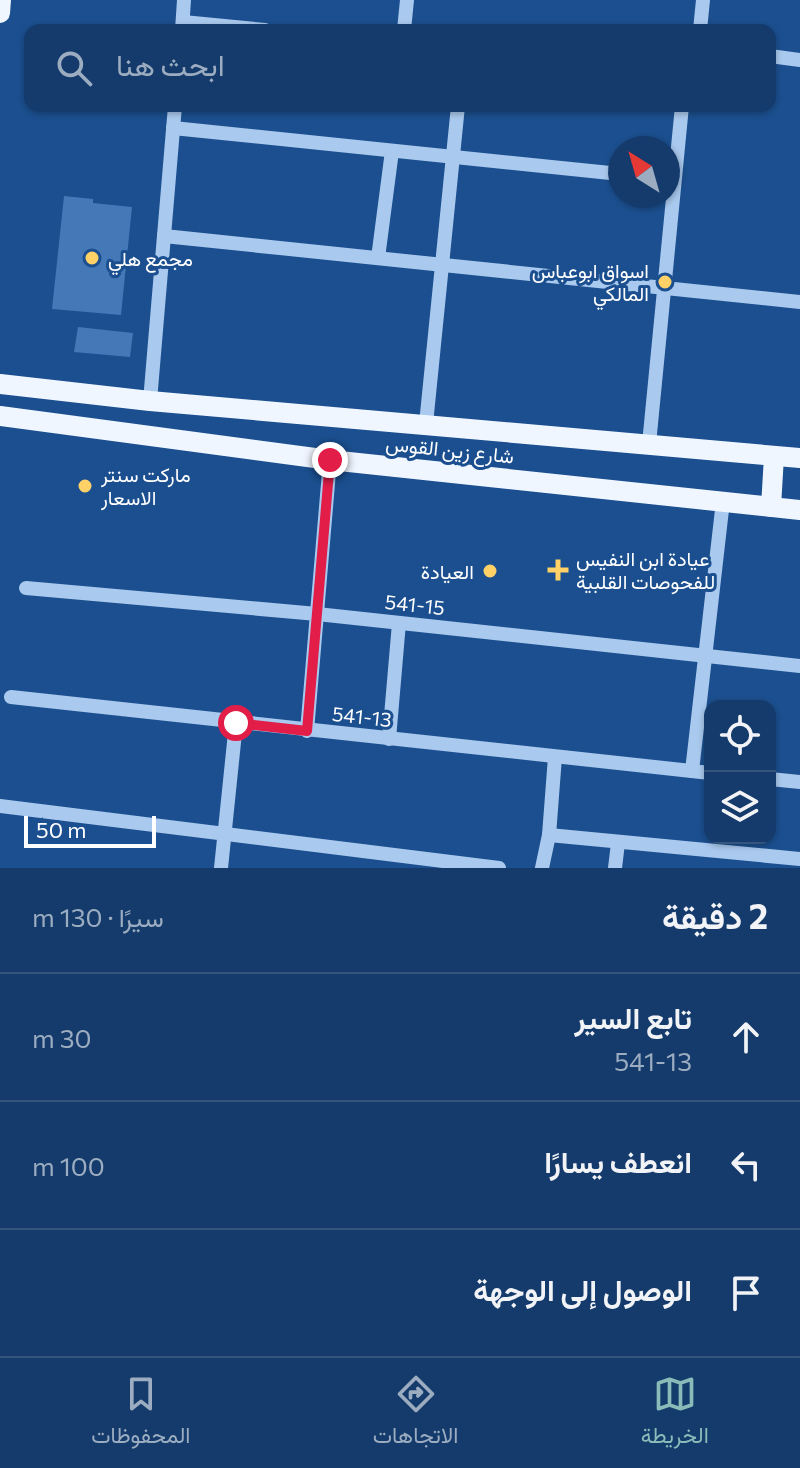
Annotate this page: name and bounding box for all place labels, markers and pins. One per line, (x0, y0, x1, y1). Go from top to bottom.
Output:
place label: مجمع هلي (108, 246, 193, 276)
marker: مجمع هلي (83, 249, 101, 267)
place label: اسواق ابوعباس المالكي (532, 258, 649, 311)
marker: اسواق ابوعباس المالكي (656, 273, 674, 291)
place label: ماركت سنتر الاسعار (100, 462, 191, 511)
marker: ماركت سنتر الاسعار (76, 477, 94, 495)
place label: عيادة ابن النفيس للفحوصات القلبية (576, 546, 715, 595)
place label: العيادة (421, 559, 474, 584)
marker: عيادة ابن النفيس للفحوصات القلبية (547, 559, 569, 581)
marker: العيادة (481, 562, 499, 580)

